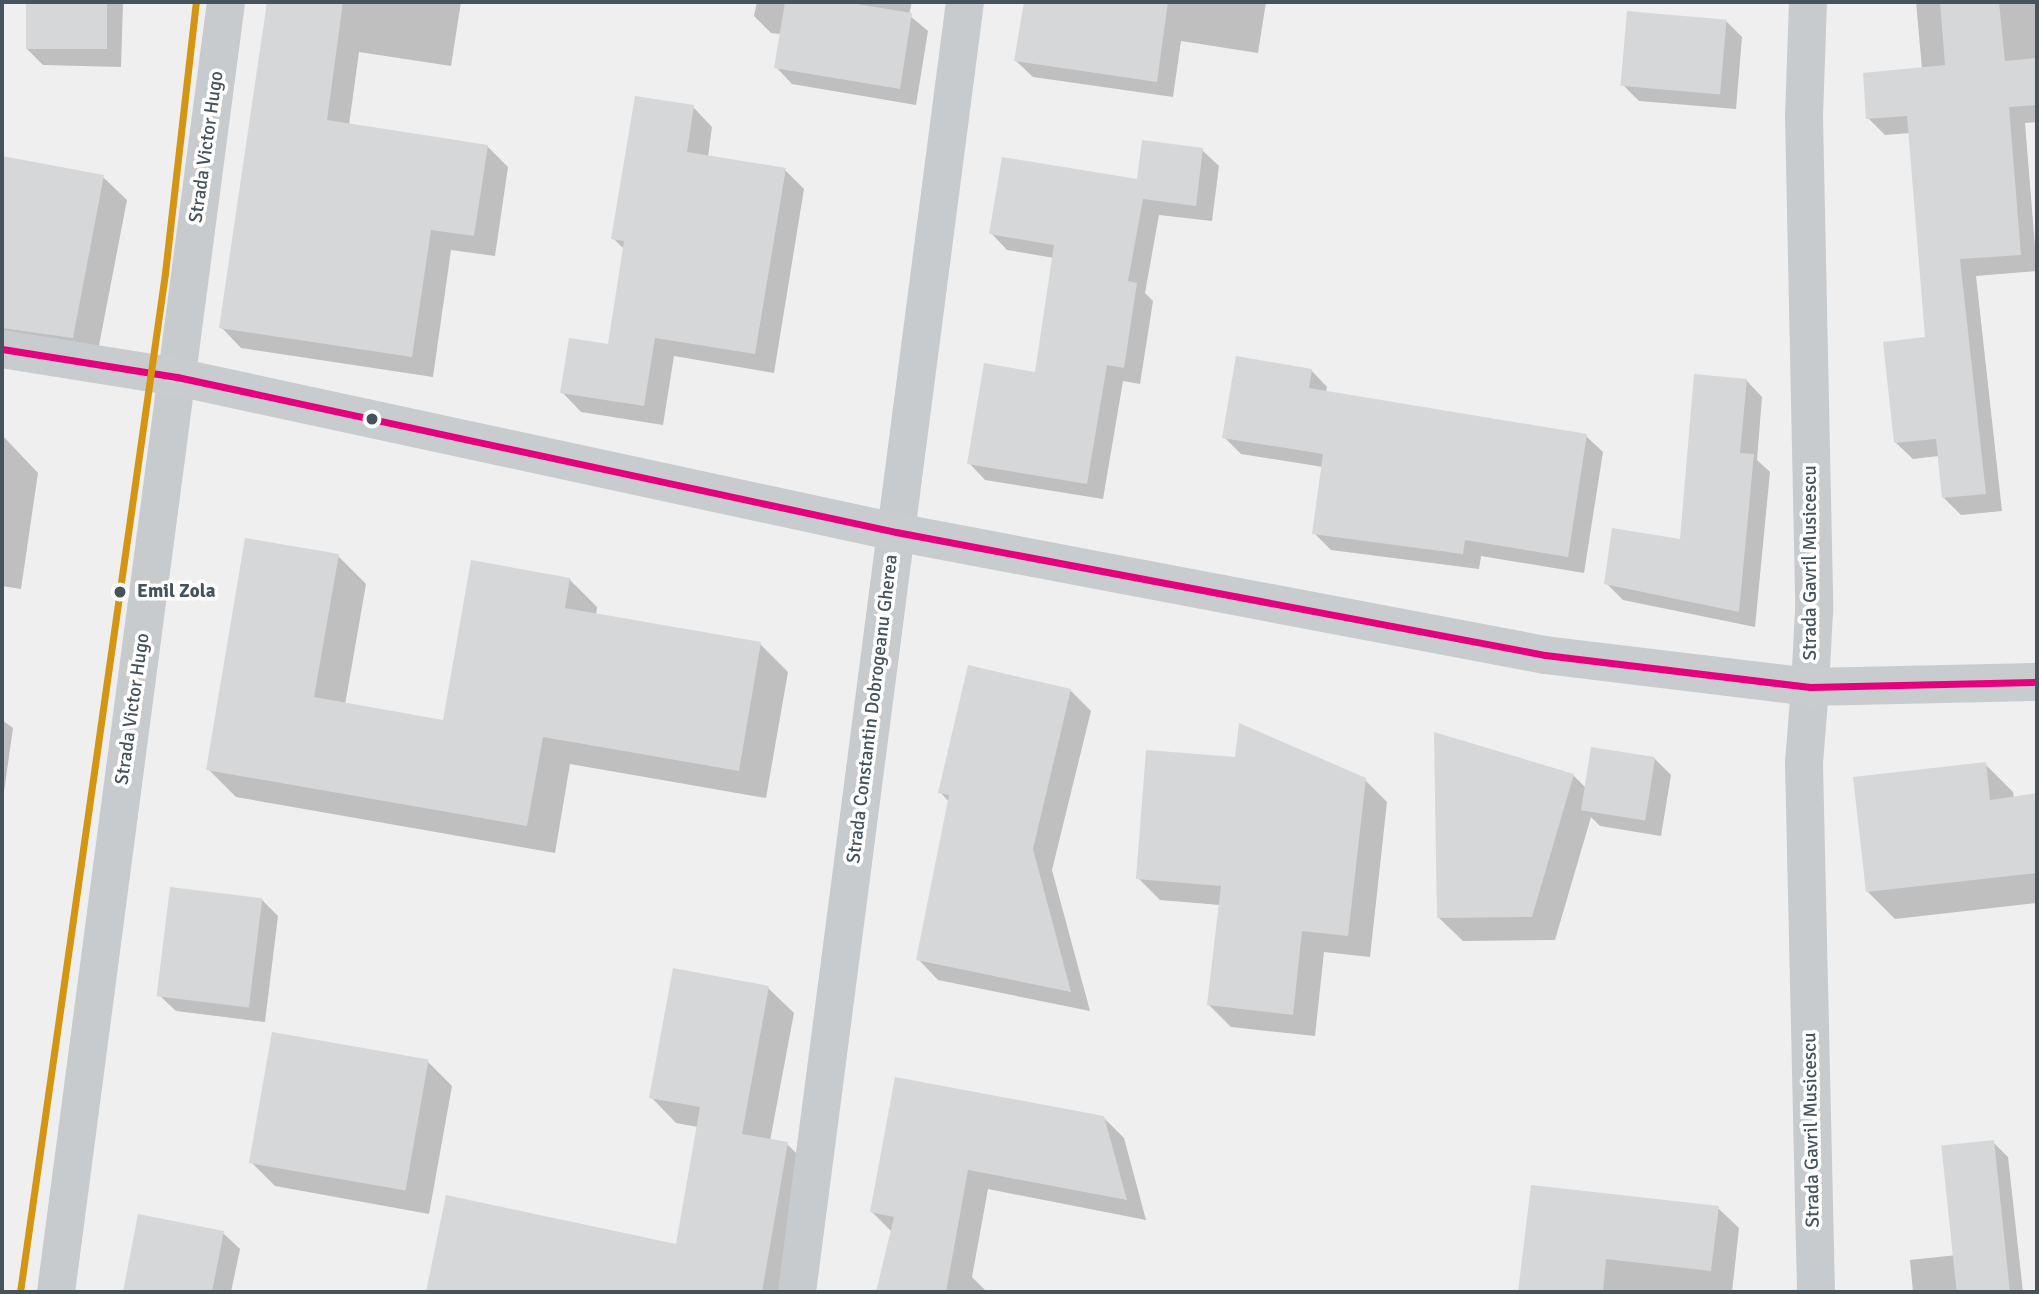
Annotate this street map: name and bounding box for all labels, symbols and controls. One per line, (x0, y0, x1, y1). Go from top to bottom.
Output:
street label: Strada Victor Hugo (185, 70, 229, 224)
unlabelled marker (365, 412, 379, 426)
street label: Strada Gavril Musicescu (1800, 465, 1822, 661)
street label: Strada Constantin Dobrogeanu Gherea (843, 553, 903, 865)
marker: Emil Zola (109, 581, 131, 603)
place label: Emil Zola (137, 581, 215, 603)
street label: Strada Victor Hugo (111, 632, 155, 786)
street label: Strada Gavril Musicescu (1799, 1032, 1825, 1228)

